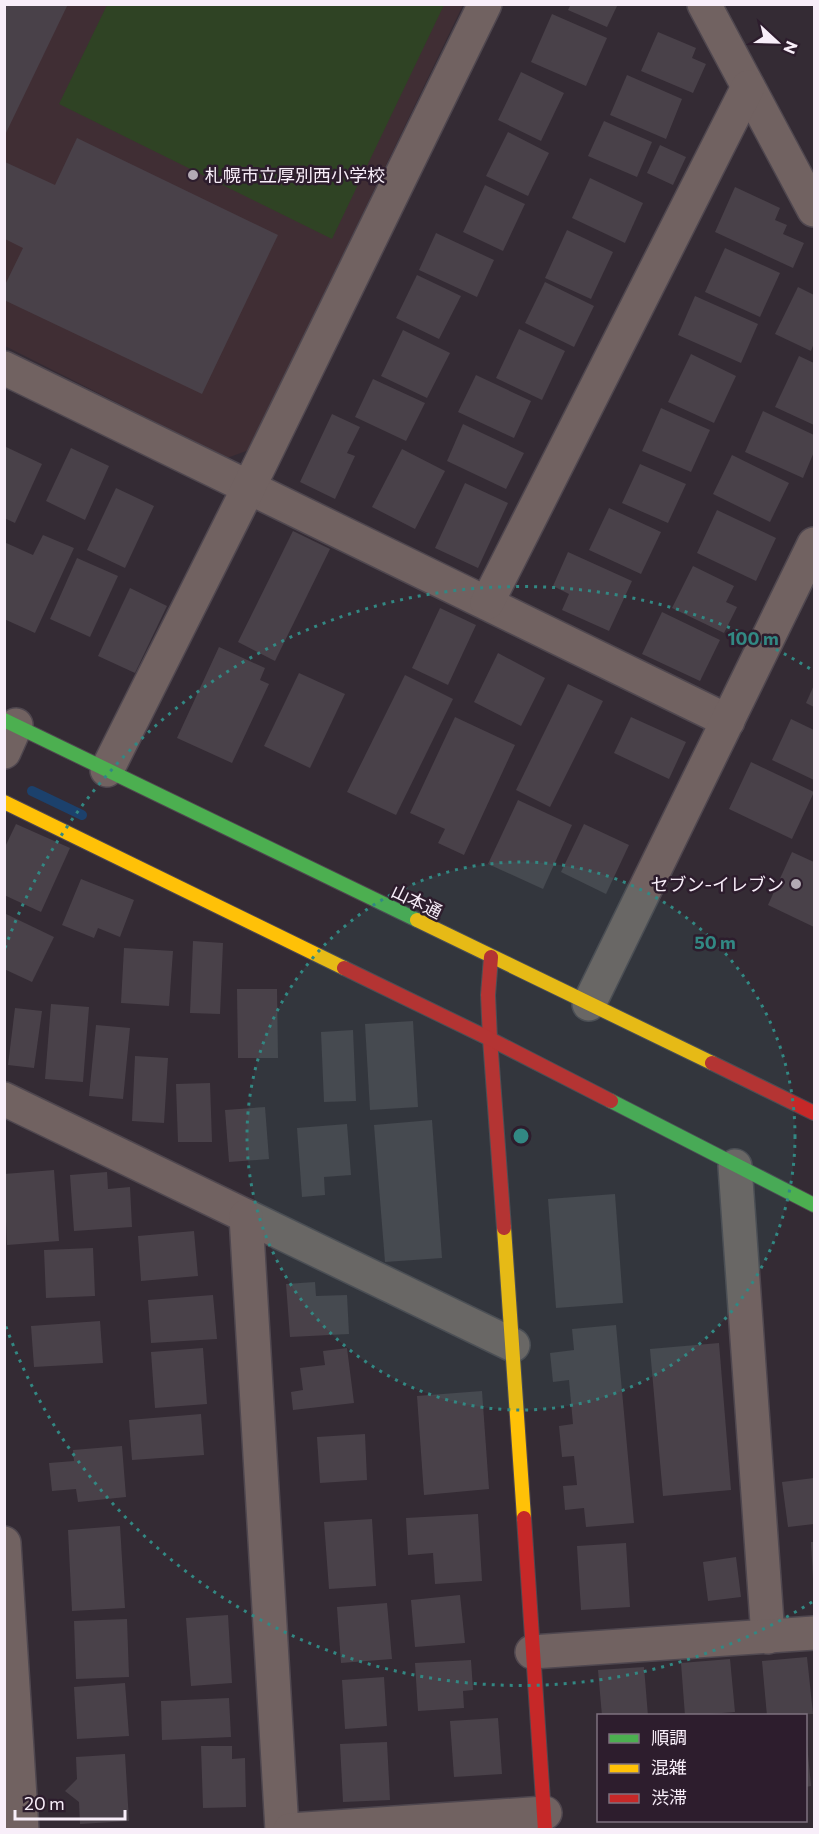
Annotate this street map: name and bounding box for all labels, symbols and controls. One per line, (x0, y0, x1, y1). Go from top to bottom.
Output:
north arrow (747, 12, 807, 72)
text: N (780, 39, 802, 57)
place label: 札幌市立厚別西小学校 (205, 164, 385, 186)
marker: 札幌市立厚別西小学校 (186, 168, 200, 182)
text: 100 m (727, 627, 779, 649)
place label: セブン-イレブン (650, 873, 784, 895)
marker: セブン-イレブン (789, 877, 803, 891)
street label: 山本通 (388, 879, 446, 923)
text: 50 m (694, 931, 736, 953)
centre of rings (511, 1126, 531, 1146)
legend (597, 1714, 807, 1822)
text: 順調 (651, 1726, 687, 1748)
text: 混雑 (651, 1756, 687, 1778)
scale bar (15, 1783, 124, 1821)
text: 渋滞 (651, 1786, 687, 1808)
text: 20 m (24, 1792, 65, 1814)

